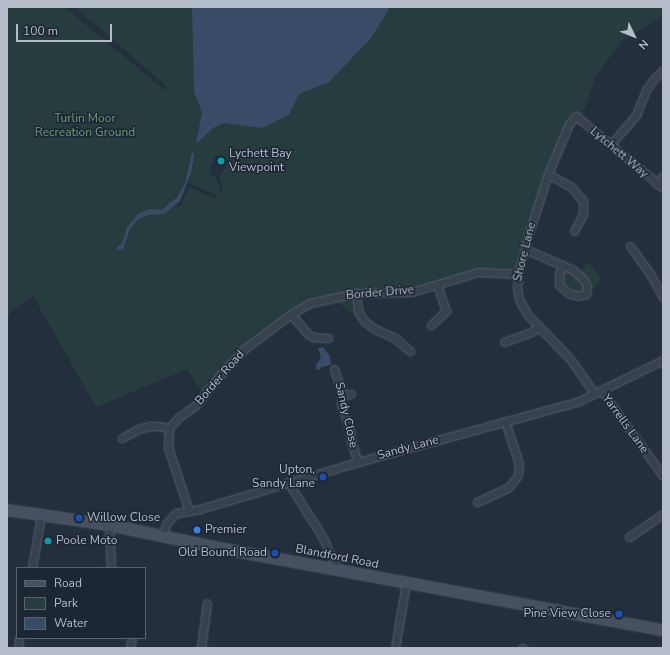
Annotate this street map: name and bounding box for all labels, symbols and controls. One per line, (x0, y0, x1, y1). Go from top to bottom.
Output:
scale bar (18, 16, 114, 42)
north arrow (614, 16, 654, 56)
text: 100 m (23, 23, 58, 39)
text: N (635, 36, 651, 53)
park label: Turlin Moor Recreation Ground (35, 112, 135, 140)
street label: Lytchett Way (587, 125, 651, 181)
place label: Lychett Bay Viewpoint (229, 147, 292, 175)
marker: Lychett Bay Viewpoint (216, 156, 226, 166)
street label: Shore Lane (511, 221, 539, 283)
street label: Border Drive (345, 283, 415, 303)
street label: Border Road (192, 348, 248, 408)
street label: Sandy Close (331, 381, 361, 449)
street label: Yarrells Lane (599, 392, 651, 456)
street label: Sandy Lane (376, 433, 440, 463)
place label: Upton, Sandy Lane (252, 463, 315, 491)
marker: Upton, Sandy Lane (318, 472, 328, 482)
place label: Willow Close (87, 511, 160, 525)
marker: Willow Close (74, 513, 84, 523)
place label: Premier (205, 523, 247, 537)
marker: Premier (192, 525, 202, 535)
place label: Poole Moto (56, 534, 117, 548)
marker: Poole Moto (43, 536, 53, 546)
street label: Blandford Road (294, 542, 380, 572)
place label: Old Bound Road (178, 546, 267, 560)
marker: Old Bound Road (270, 548, 280, 558)
legend (16, 567, 146, 639)
text: Road (54, 575, 82, 591)
text: Park (54, 595, 78, 611)
place label: Pine View Close (523, 607, 611, 621)
marker: Pine View Close (614, 609, 624, 619)
text: Water (54, 615, 88, 631)

